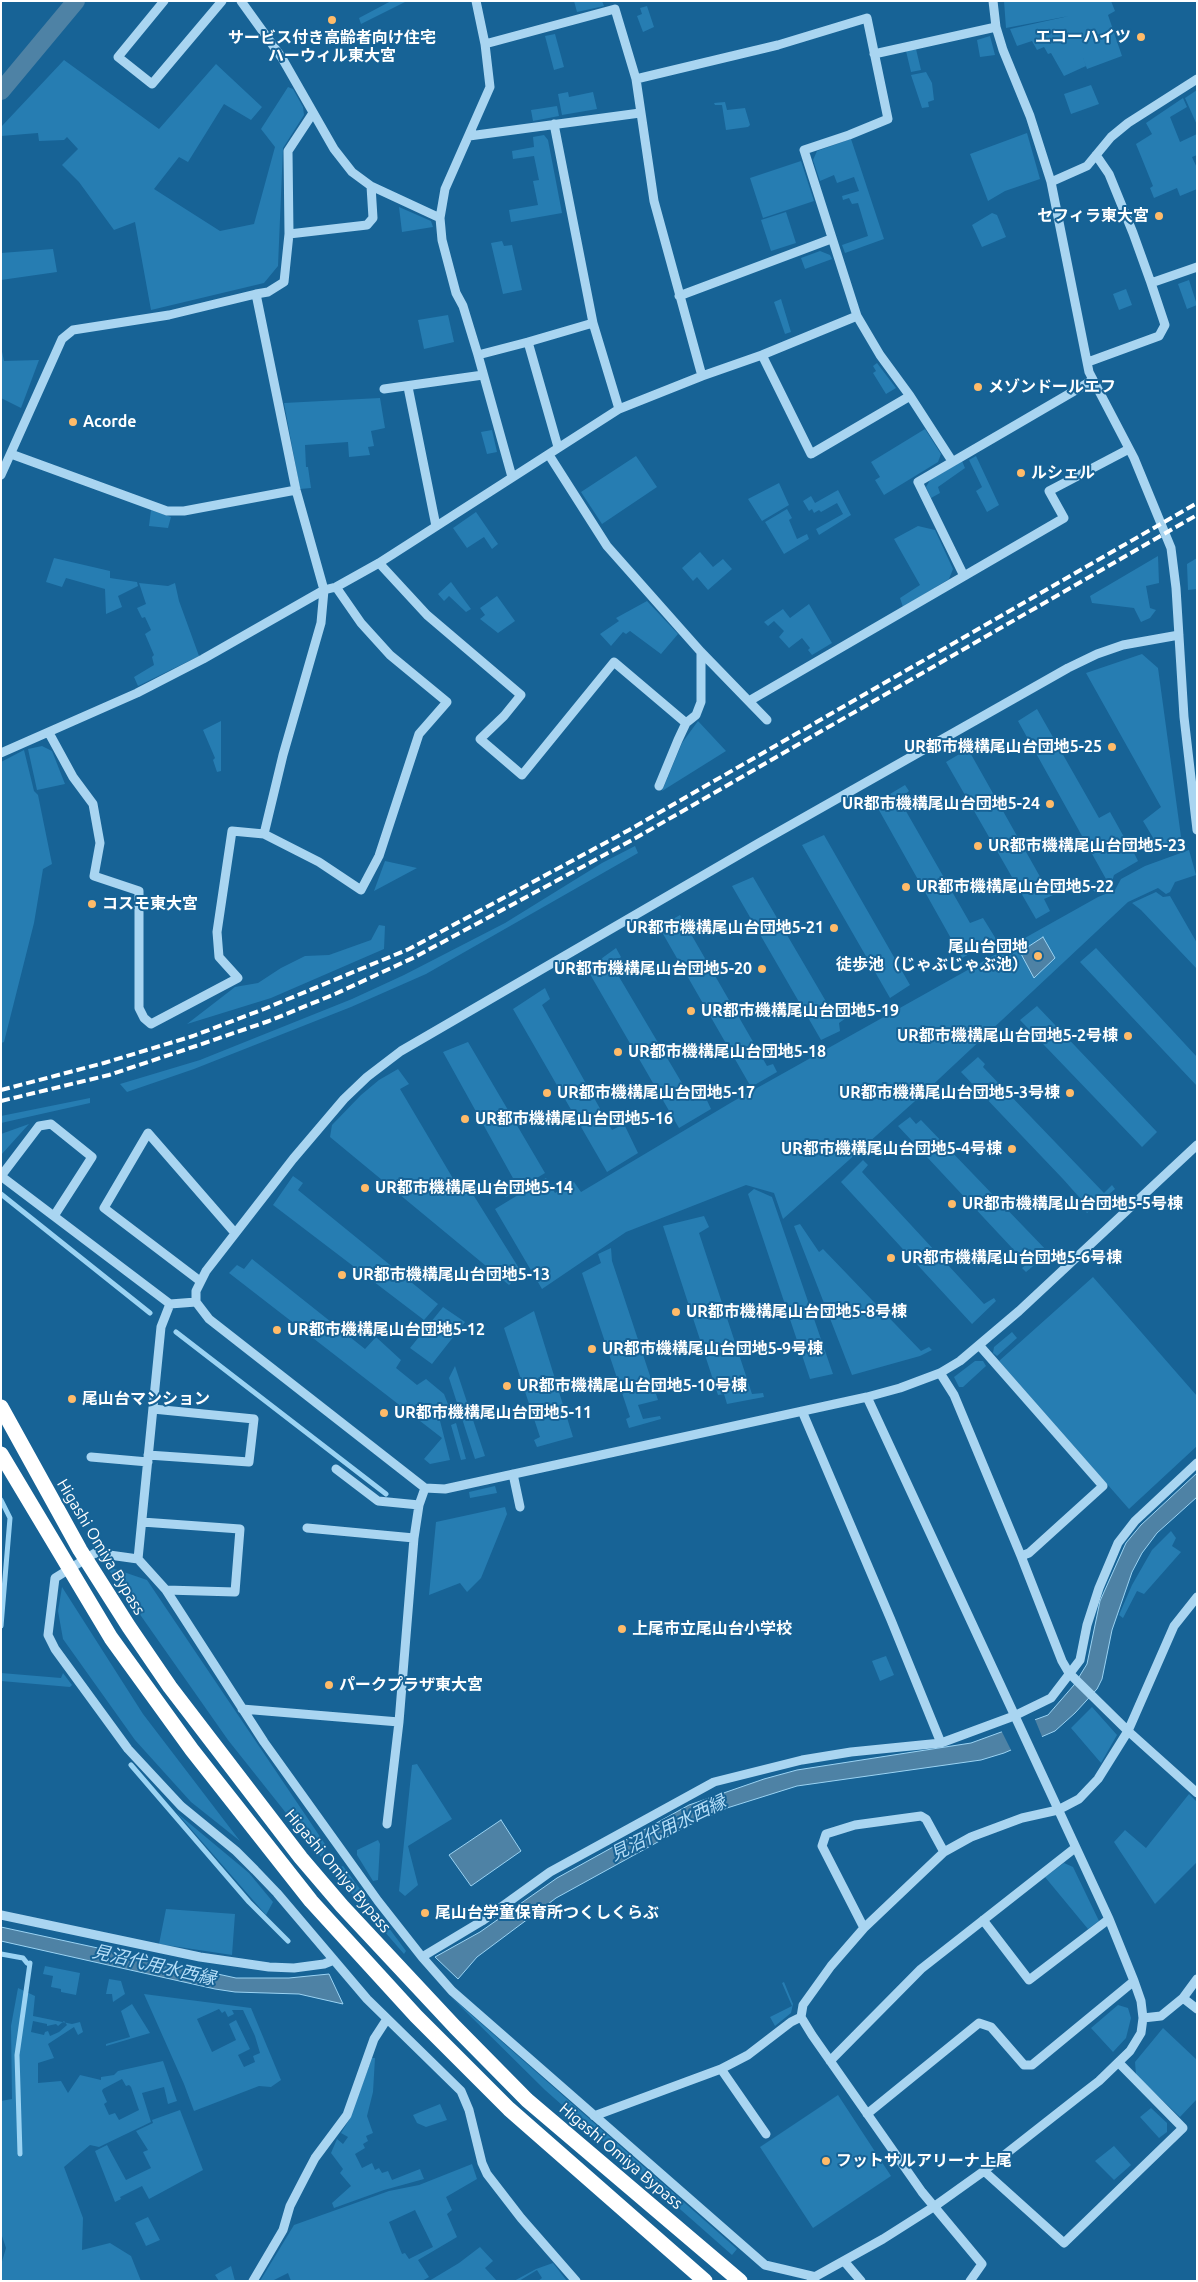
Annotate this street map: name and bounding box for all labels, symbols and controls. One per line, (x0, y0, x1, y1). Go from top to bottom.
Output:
marker: サービス付き高齢者向け住宅 ハーウィル東大宮 (326, 14, 338, 26)
place label: エコーハイツ (1035, 27, 1131, 47)
place label: サービス付き高齢者向け住宅 ハーウィル東大宮 (228, 28, 436, 66)
marker: エコーハイツ (1135, 31, 1147, 43)
place label: セフィラ東大宮 (1037, 206, 1149, 226)
marker: セフィラ東大宮 (1153, 210, 1165, 222)
place label: メゾンドールエフ (988, 377, 1116, 397)
marker: メゾンドールエフ (972, 381, 984, 393)
place label: Acorde (83, 412, 137, 432)
marker: Acorde (67, 416, 79, 428)
place label: ルシェル (1031, 463, 1095, 483)
marker: ルシェル (1015, 467, 1027, 479)
place label: UR都市機構尾山台団地5-25 (904, 737, 1102, 757)
marker: UR都市機構尾山台団地5-25 (1106, 741, 1118, 753)
place label: UR都市機構尾山台団地5-24 (842, 794, 1040, 814)
marker: UR都市機構尾山台団地5-24 (1044, 798, 1056, 810)
place label: UR都市機構尾山台団地5-23 (988, 836, 1186, 856)
marker: UR都市機構尾山台団地5-23 (972, 840, 984, 852)
place label: UR都市機構尾山台団地5-22 (916, 877, 1114, 897)
marker: UR都市機構尾山台団地5-22 (900, 881, 912, 893)
place label: コスモ東大宮 (102, 894, 198, 914)
marker: コスモ東大宮 (86, 898, 98, 910)
place label: UR都市機構尾山台団地5-21 (626, 918, 824, 938)
marker: UR都市機構尾山台団地5-21 (828, 922, 840, 934)
place label: 尾山台団地 徒歩池（じゃぶじゃぶ池） (836, 937, 1028, 975)
marker: 尾山台団地 徒歩池（じゃぶじゃぶ池） (1032, 950, 1044, 962)
place label: UR都市機構尾山台団地5-20 (554, 959, 752, 979)
marker: UR都市機構尾山台団地5-20 (756, 963, 768, 975)
place label: UR都市機構尾山台団地5-19 (701, 1001, 899, 1021)
marker: UR都市機構尾山台団地5-19 (685, 1005, 697, 1017)
place label: UR都市機構尾山台団地5-2号棟 (897, 1026, 1118, 1046)
marker: UR都市機構尾山台団地5-2号棟 (1122, 1030, 1134, 1042)
place label: UR都市機構尾山台団地5-18 (628, 1042, 826, 1062)
marker: UR都市機構尾山台団地5-18 (612, 1046, 624, 1058)
place label: UR都市機構尾山台団地5-17 (557, 1083, 755, 1103)
place label: UR都市機構尾山台団地5-3号棟 (839, 1083, 1060, 1103)
marker: UR都市機構尾山台団地5-17 (541, 1087, 553, 1099)
marker: UR都市機構尾山台団地5-3号棟 (1064, 1087, 1076, 1099)
place label: UR都市機構尾山台団地5-16 (475, 1109, 673, 1129)
marker: UR都市機構尾山台団地5-16 (459, 1113, 471, 1125)
place label: UR都市機構尾山台団地5-4号棟 (781, 1139, 1002, 1159)
marker: UR都市機構尾山台団地5-4号棟 (1006, 1143, 1018, 1155)
place label: UR都市機構尾山台団地5-14 (375, 1178, 573, 1198)
marker: UR都市機構尾山台団地5-14 (359, 1182, 371, 1194)
place label: UR都市機構尾山台団地5-5号棟 (962, 1194, 1183, 1214)
marker: UR都市機構尾山台団地5-5号棟 (946, 1198, 958, 1210)
place label: UR都市機構尾山台団地5-6号棟 (901, 1248, 1122, 1268)
marker: UR都市機構尾山台団地5-6号棟 (885, 1252, 897, 1264)
place label: UR都市機構尾山台団地5-13 (352, 1265, 550, 1285)
marker: UR都市機構尾山台団地5-13 (336, 1269, 348, 1281)
place label: UR都市機構尾山台団地5-8号棟 (686, 1302, 907, 1322)
marker: UR都市機構尾山台団地5-8号棟 (670, 1306, 682, 1318)
place label: UR都市機構尾山台団地5-12 (287, 1320, 485, 1340)
marker: UR都市機構尾山台団地5-12 (271, 1324, 283, 1336)
place label: UR都市機構尾山台団地5-9号棟 (602, 1339, 823, 1359)
marker: UR都市機構尾山台団地5-9号棟 (586, 1343, 598, 1355)
place label: UR都市機構尾山台団地5-10号棟 (517, 1376, 747, 1396)
marker: UR都市機構尾山台団地5-10号棟 (501, 1380, 513, 1392)
place label: 尾山台マンション (82, 1389, 210, 1409)
marker: 尾山台マンション (66, 1393, 78, 1405)
place label: UR都市機構尾山台団地5-11 (394, 1403, 592, 1423)
marker: UR都市機構尾山台団地5-11 (378, 1407, 390, 1419)
street label: Higashi Omiya Bypass (53, 1476, 149, 1618)
place label: 上尾市立尾山台小学校 (632, 1619, 792, 1639)
marker: 上尾市立尾山台小学校 (616, 1623, 628, 1635)
place label: パークプラザ東大宮 (339, 1675, 483, 1695)
marker: パークプラザ東大宮 (323, 1679, 335, 1691)
water label: 見沼代用水西縁 (607, 1791, 729, 1865)
street label: Higashi Omiya Bypass (281, 1805, 395, 1937)
place label: 尾山台学童保育所つくしくらぶ (435, 1903, 659, 1923)
marker: 尾山台学童保育所つくしくらぶ (419, 1907, 431, 1919)
water label: 見沼代用水西縁 (90, 1940, 218, 1990)
street label: Higashi Omiya Bypass (555, 2099, 687, 2213)
place label: フットサルアリーナ上尾 (836, 2151, 1012, 2171)
marker: フットサルアリーナ上尾 (820, 2155, 832, 2167)

